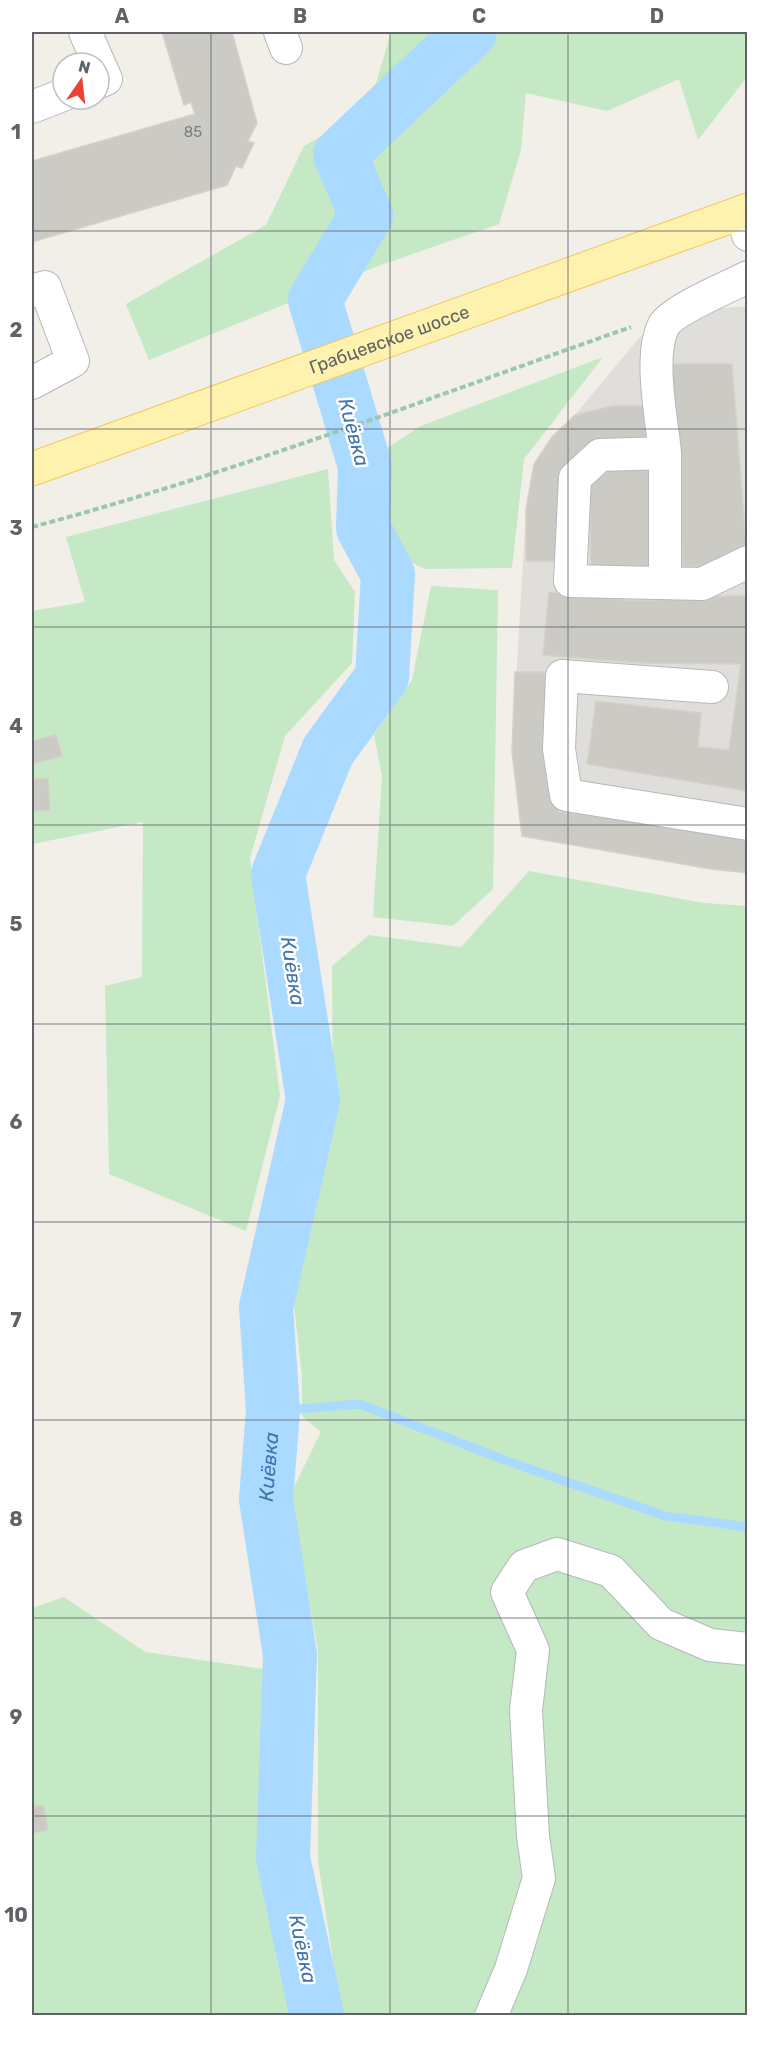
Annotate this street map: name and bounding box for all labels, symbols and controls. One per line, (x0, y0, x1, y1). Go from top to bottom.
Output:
text: A (115, 4, 130, 28)
text: B (293, 4, 307, 28)
text: C (472, 4, 486, 28)
text: D (650, 4, 664, 28)
north arrow (51, 51, 111, 111)
text: N (77, 56, 92, 78)
text: 1 (11, 120, 21, 144)
house number: 85 (184, 123, 202, 141)
street label: Грабцевское шоссе (306, 301, 472, 379)
text: 2 (10, 318, 23, 342)
water label: Киёвка (333, 395, 375, 469)
text: 3 (9, 516, 23, 540)
text: 4 (9, 714, 23, 738)
text: 5 (10, 912, 23, 936)
water label: Киёвка (276, 935, 310, 1008)
text: 6 (9, 1110, 23, 1134)
text: 7 (10, 1308, 22, 1332)
water label: Киёвка (254, 1431, 283, 1502)
text: 8 (9, 1507, 23, 1531)
text: 9 (10, 1705, 23, 1729)
text: 10 (4, 1903, 28, 1927)
water label: Киёвка (284, 1912, 322, 1986)

